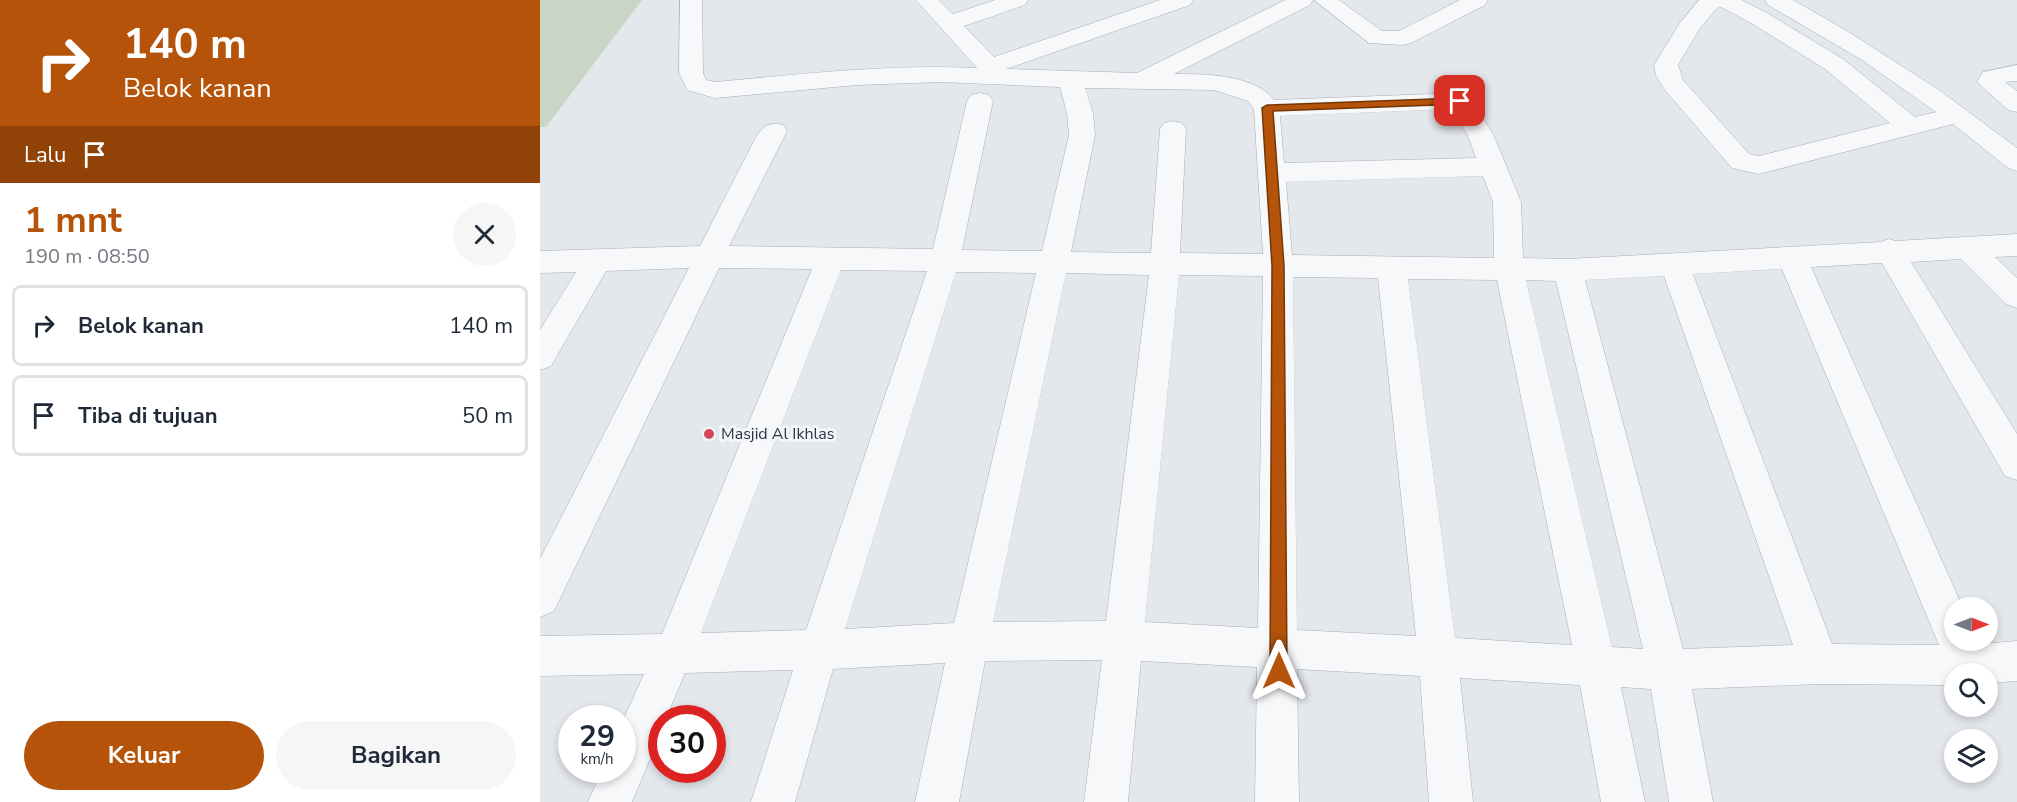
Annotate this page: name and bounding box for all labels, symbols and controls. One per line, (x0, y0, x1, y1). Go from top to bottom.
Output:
text: 140 m (123, 16, 247, 73)
icon: right (24, 24, 102, 102)
text: Belok kanan (123, 70, 272, 107)
pin (1434, 75, 1485, 126)
icon: arrive (1443, 84, 1476, 117)
icon: arrive (78, 138, 111, 171)
text: Lalu (24, 140, 66, 170)
text: 1 mnt (24, 196, 122, 245)
button: close (453, 203, 516, 266)
text: 190 m · 08:50 (24, 243, 150, 270)
icon: right (27, 309, 60, 342)
text: Belok kanan (78, 311, 204, 341)
text: 140 m (449, 311, 513, 341)
icon: arrive (27, 399, 60, 432)
text: Tiba di tujuan (78, 401, 218, 431)
text: 50 m (462, 401, 513, 431)
place label: Masjid Al Ikhlas (721, 423, 834, 445)
marker: Masjid Al Ikhlas (702, 427, 716, 441)
north arrow (1944, 597, 1998, 651)
map controls (1944, 597, 1998, 783)
position arrow (1247, 639, 1311, 703)
button: search (1944, 663, 1998, 717)
speed limit sign: 30 (648, 705, 726, 783)
text: 29 (579, 716, 615, 757)
button: Keluar (24, 721, 264, 790)
button: Bagikan (276, 721, 516, 790)
button: layers (1944, 729, 1998, 783)
text: km/h (580, 749, 614, 769)

